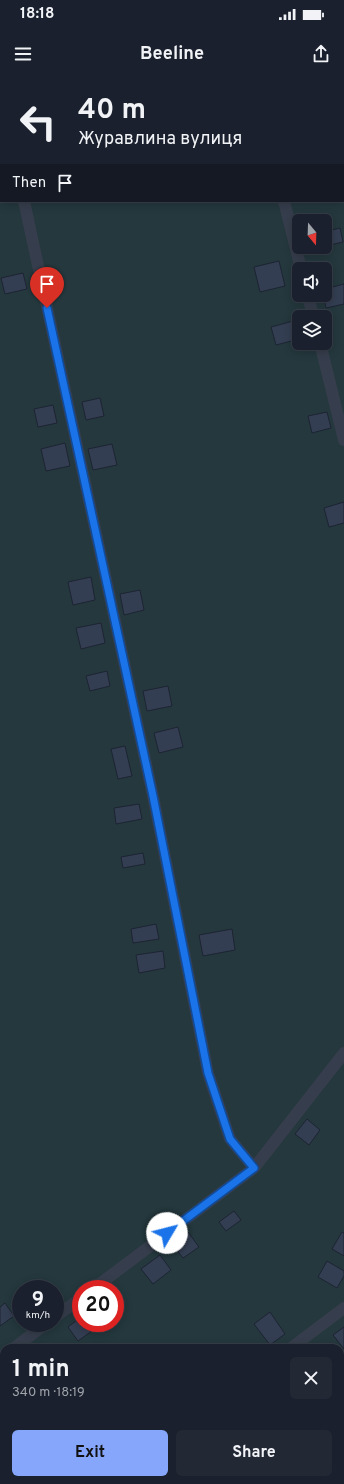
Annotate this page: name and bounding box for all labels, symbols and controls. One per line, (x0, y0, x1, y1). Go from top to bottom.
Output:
text: 18:18 (20, 5, 55, 24)
icon: menu (12, 43, 34, 65)
text: Beeline (140, 43, 204, 66)
icon: share (310, 43, 332, 65)
text: 40 m (78, 93, 146, 129)
icon: left (12, 96, 64, 148)
text: Журавлина вулиця (78, 128, 242, 151)
icon: arrive (54, 172, 76, 194)
text: Then (12, 174, 46, 193)
north arrow (292, 214, 332, 254)
map controls (292, 214, 332, 350)
button: sound (292, 262, 332, 302)
pin (30, 267, 64, 308)
icon: arrive (36, 273, 58, 295)
button: layers (292, 310, 332, 350)
position arrow (146, 1212, 188, 1254)
speed limit sign: 20 (72, 1280, 124, 1332)
text: 9 (32, 1288, 44, 1314)
text: km/h (26, 1309, 50, 1322)
text: 1 min (12, 1355, 70, 1385)
button: close (290, 1357, 332, 1399)
text: 340 m · 18:19 (12, 1385, 85, 1401)
button: Exit (12, 1430, 168, 1476)
button: Share (176, 1430, 332, 1476)

